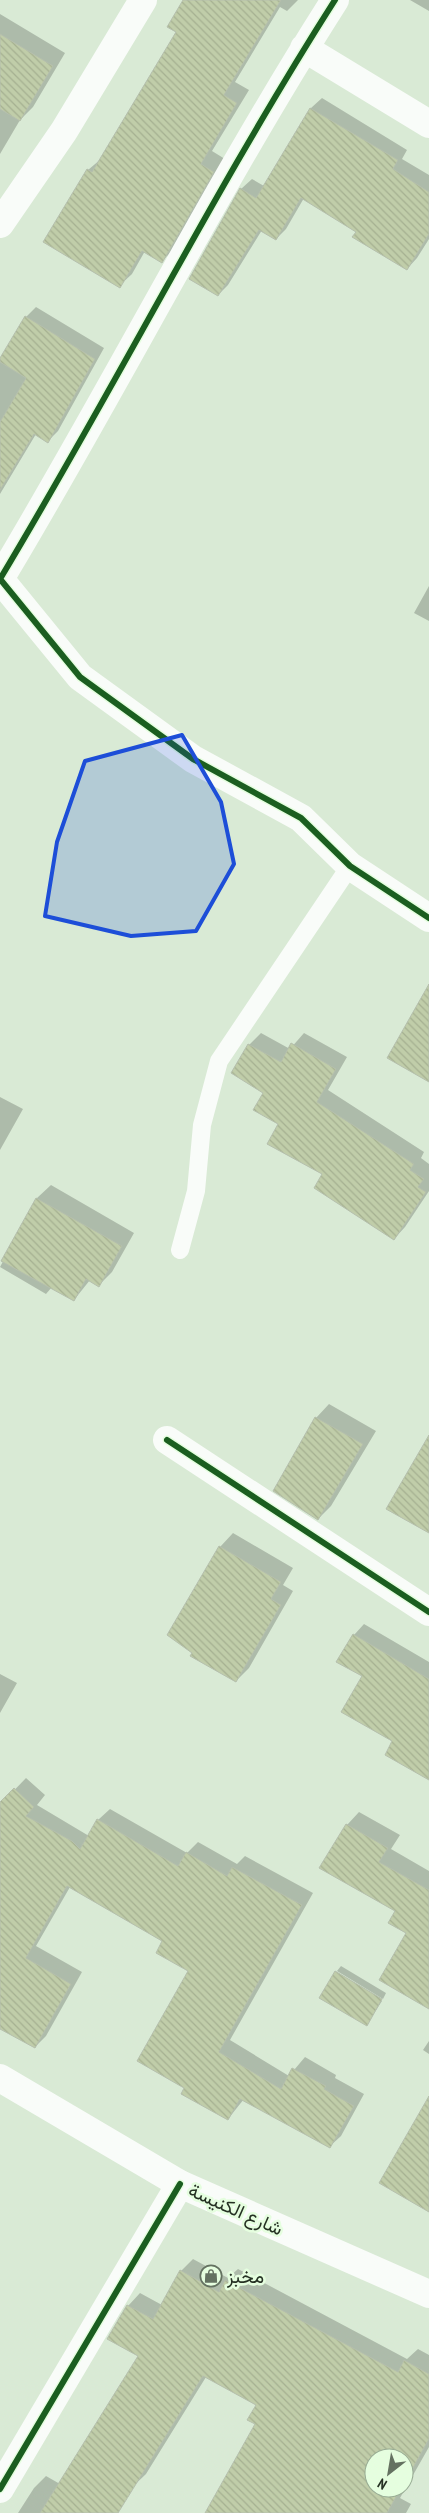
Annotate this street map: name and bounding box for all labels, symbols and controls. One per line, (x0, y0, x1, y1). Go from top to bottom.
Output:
street label: شارع الكنيسة (185, 2177, 287, 2241)
shop icon: مخبز (199, 2264, 223, 2288)
place label: مخبز (226, 2264, 264, 2288)
north arrow (364, 2448, 414, 2498)
text: N (374, 2474, 390, 2494)

